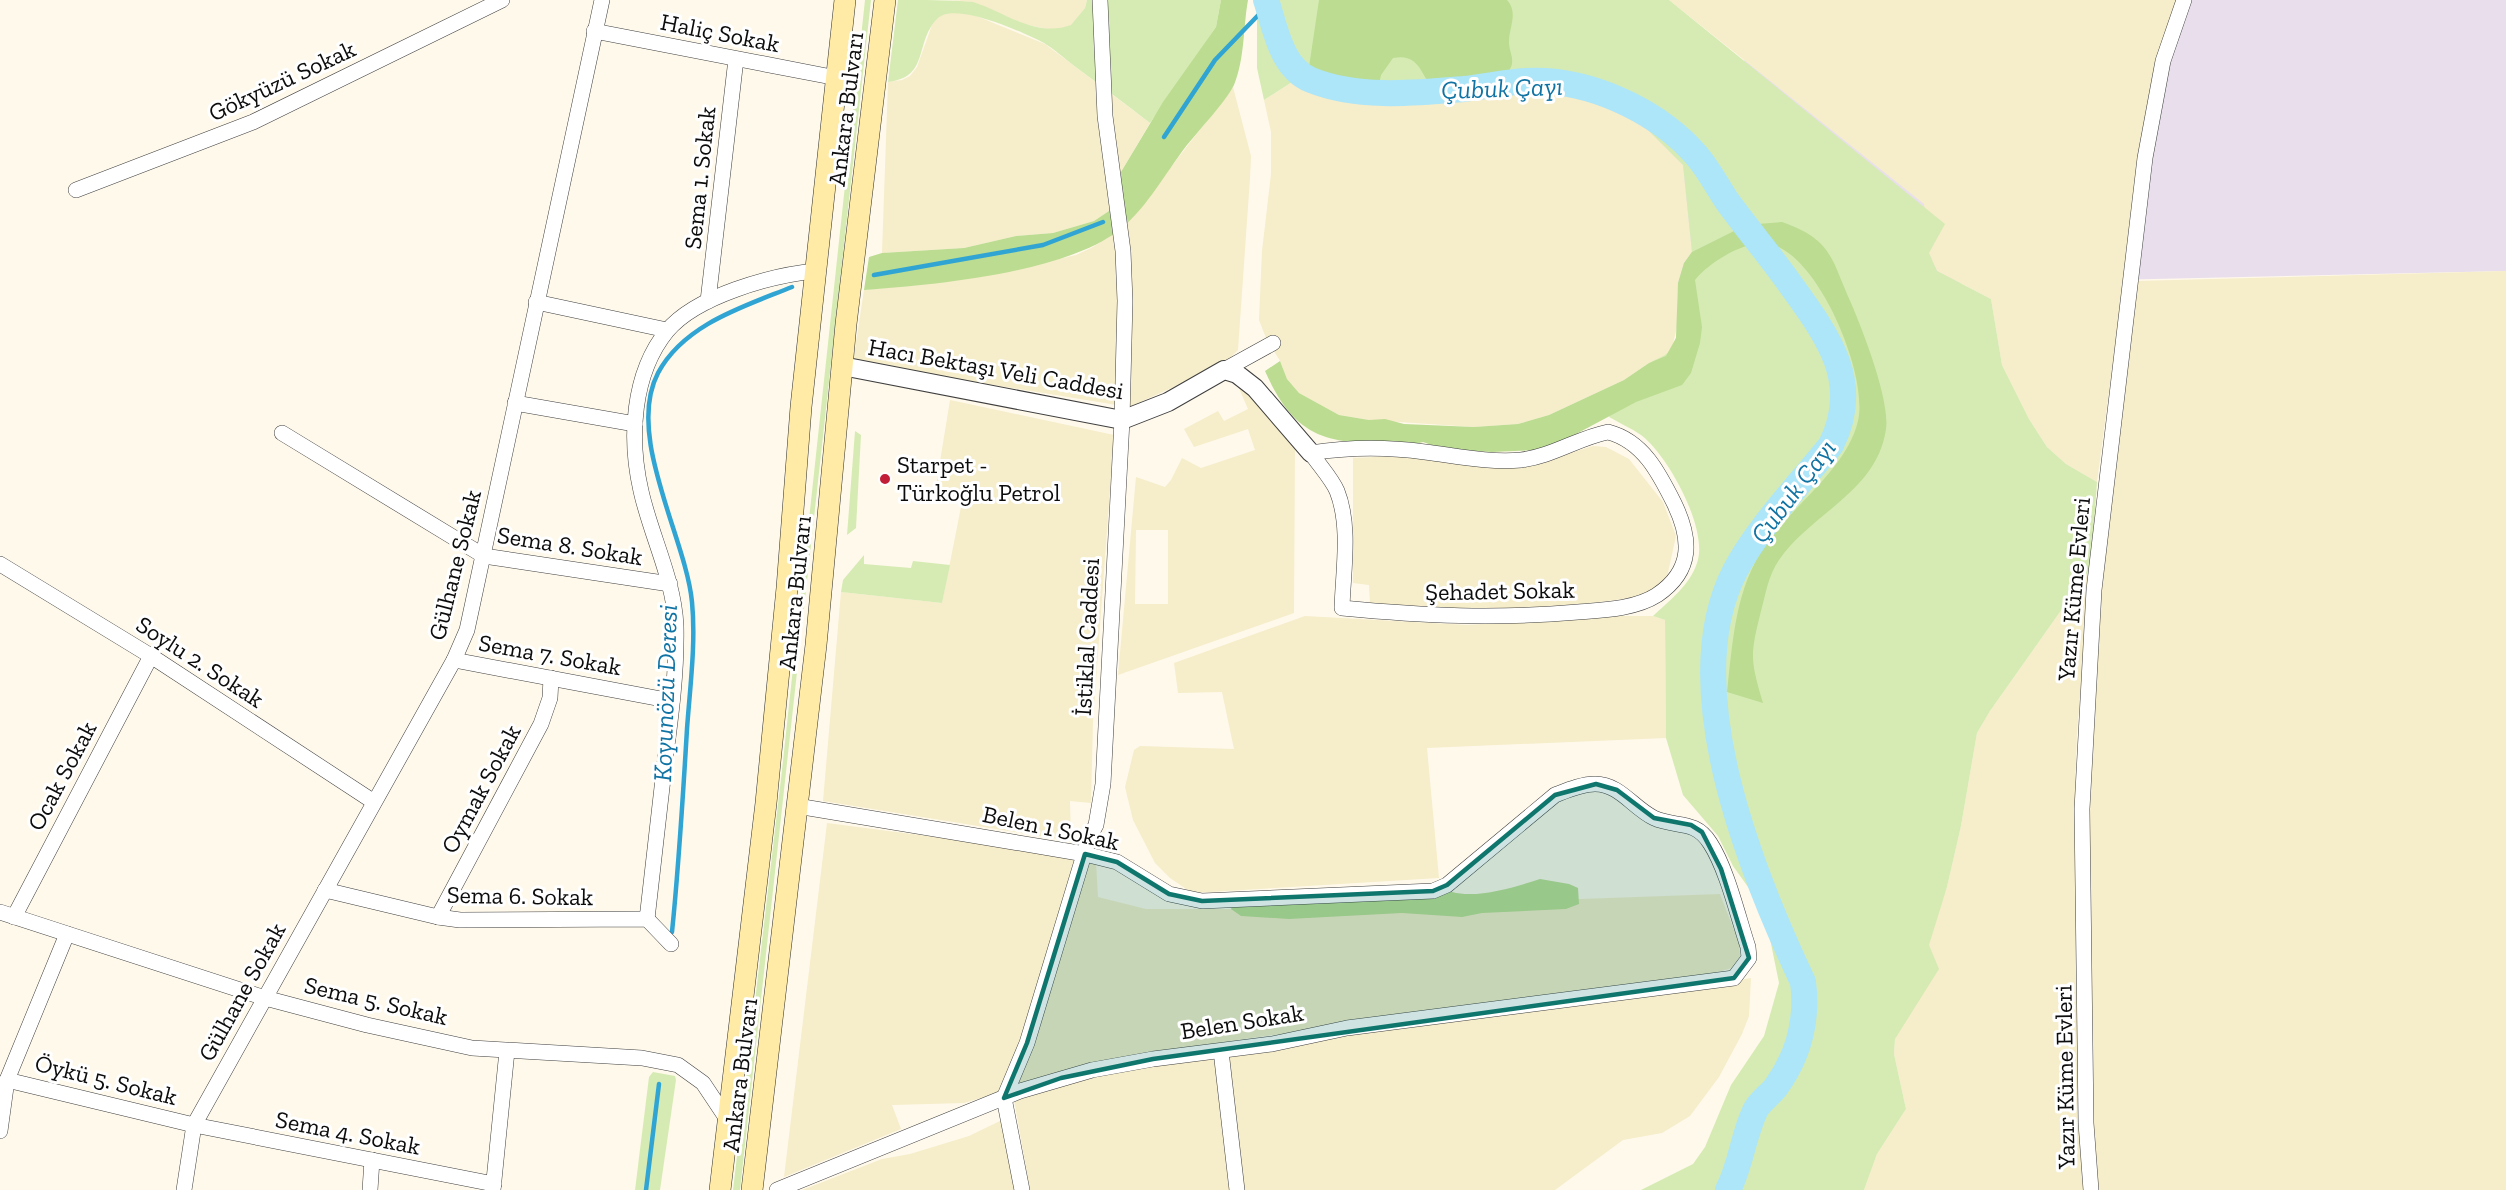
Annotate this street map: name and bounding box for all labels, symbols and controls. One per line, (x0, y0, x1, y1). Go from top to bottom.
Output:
street label: Haliç Sokak (658, 7, 783, 58)
street label: Ankara Bulvarı (822, 30, 869, 188)
street label: Gökyüzü Sokak (204, 34, 360, 127)
water label: Çubuk Çayı (1441, 70, 1563, 106)
street label: Sema 1. Sokak (678, 105, 721, 251)
street label: Hacı Bektaşı Veli Caddesi (866, 332, 1126, 405)
water label: Çubuk Çayı (1744, 433, 1842, 549)
place label: Starpet - Türkoğlu Petrol (897, 450, 1060, 507)
marker: Starpet - Türkoğlu Petrol (878, 472, 892, 486)
street label: Gülhane Sokak (422, 486, 487, 643)
street label: Yazır Küme Evleri (2051, 496, 2096, 683)
street label: Ankara Bulvarı (772, 514, 817, 672)
street label: Sema 8. Sokak (495, 520, 645, 571)
street label: İstiklal Caddesi (1068, 557, 1105, 717)
street label: Şehadet Sokak (1425, 575, 1576, 606)
water label: Koyunözü Deresi (646, 604, 684, 782)
street label: Soylu 2. Sokak (131, 610, 270, 714)
street label: Sema 7. Sokak (477, 628, 624, 681)
street label: Ocak Sokak (21, 716, 103, 835)
street label: Oymak Sokak (435, 719, 527, 858)
street label: Belen 1 Sokak (980, 799, 1123, 856)
street label: Sema 6. Sokak (447, 880, 594, 911)
street label: Gülhane Sokak (192, 917, 292, 1066)
street label: Sema 5. Sokak (302, 970, 451, 1031)
street label: Yazır Küme Evleri (2048, 984, 2081, 1170)
street label: Ankara Bulvarı (716, 996, 763, 1154)
street label: Belen Sokak (1178, 997, 1306, 1046)
street label: Öykü 5. Sokak (32, 1048, 181, 1111)
street label: Sema 4. Sokak (273, 1104, 423, 1161)

